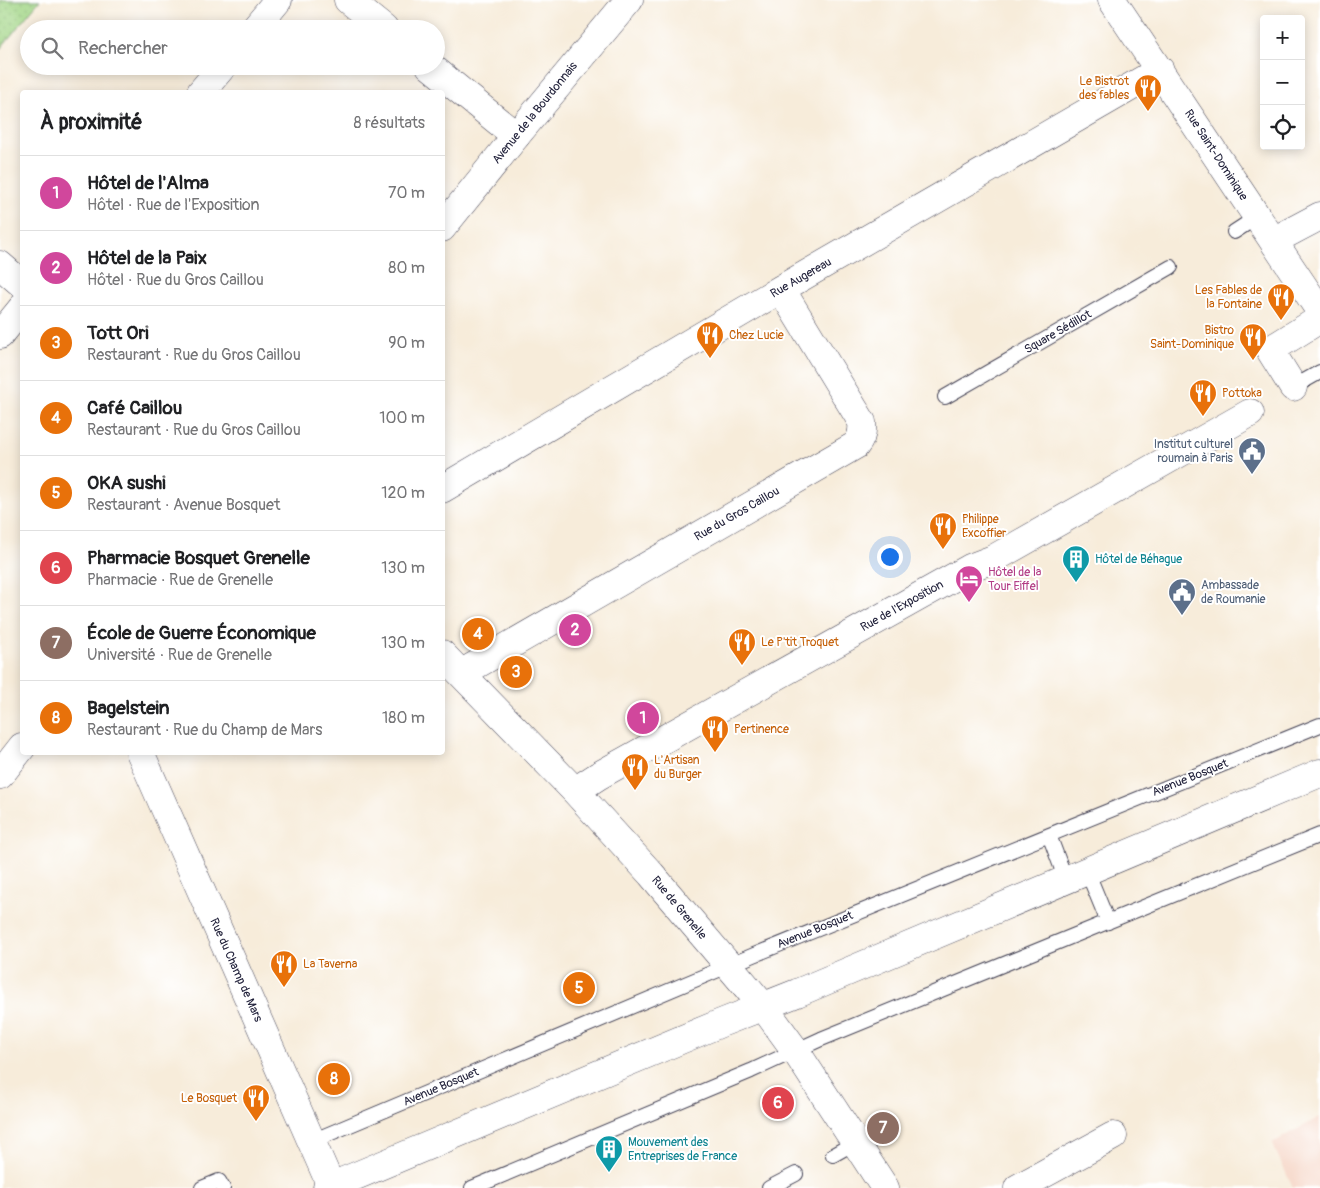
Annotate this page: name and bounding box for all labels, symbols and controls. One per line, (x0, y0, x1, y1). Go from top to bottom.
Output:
map controls (1260, 15, 1305, 150)
button: + (1260, 15, 1305, 60)
search box (20, 20, 445, 75)
icon: search (38, 34, 66, 62)
text: Rechercher (78, 36, 168, 60)
street label: Avenue de la Bourdonnais (489, 58, 581, 167)
button: − (1260, 60, 1305, 105)
restaurant icon: Le Bistrot des fables (1133, 73, 1163, 112)
place label: Le Bistrot des fables (1079, 74, 1130, 103)
button: locate (1260, 105, 1305, 150)
street label: Rue Saint-Dominique (1181, 107, 1251, 203)
text: À proximité (40, 109, 143, 136)
text: 8 résultats (354, 113, 425, 133)
text: Hôtel de l'Alma (87, 171, 209, 195)
text: 1 (53, 183, 59, 203)
text: 70 m (388, 183, 425, 203)
text: Hôtel · Rue de l'Exposition (87, 195, 260, 215)
text: Hôtel de la Paix (87, 246, 207, 270)
street label: Rue Augereau (768, 254, 834, 302)
text: 2 (52, 258, 60, 278)
text: 80 m (388, 258, 425, 278)
text: Hôtel · Rue du Gros Caillou (87, 270, 264, 290)
restaurant icon: Les Fables de la Fontaine (1266, 282, 1296, 321)
place label: Les Fables de la Fontaine (1195, 283, 1262, 312)
street label: Square Sédillot (1022, 307, 1094, 357)
restaurant icon: Chez Lucie (695, 320, 725, 359)
text: Tott Ori (87, 321, 149, 345)
restaurant icon: Bistro Saint-Dominique (1238, 322, 1268, 361)
place label: Bistro Saint-Dominique (1150, 323, 1235, 352)
place label: Chez Lucie (729, 328, 784, 343)
text: 3 (52, 333, 60, 353)
text: 90 m (388, 333, 425, 353)
text: Restaurant · Rue du Gros Caillou (87, 345, 301, 365)
restaurant icon: Pottoka (1188, 378, 1218, 417)
place label: Pottoka (1222, 386, 1262, 401)
text: Café Caillou (87, 396, 182, 420)
text: 4 (51, 408, 61, 428)
text: 100 m (379, 408, 425, 428)
text: Restaurant · Rue du Gros Caillou (87, 420, 301, 440)
public building icon: Institut culturel roumain à Paris (1237, 436, 1267, 475)
place label: Institut culturel roumain à Paris (1154, 437, 1234, 466)
text: OKA sushi (87, 471, 166, 495)
text: 5 (52, 483, 60, 503)
text: 120 m (381, 483, 425, 503)
street label: Rue du Gros Caillou (692, 484, 782, 544)
text: Restaurant · Avenue Bosquet (87, 495, 280, 515)
restaurant icon: Philippe Excoffier (928, 511, 958, 550)
place label: Philippe Excoffier (962, 512, 1007, 541)
your location (877, 544, 903, 570)
building icon: Hôtel de Béhague (1061, 544, 1091, 583)
text: Pharmacie Bosquet Grenelle (87, 546, 310, 570)
place label: Hôtel de Béhague (1095, 552, 1182, 567)
text: 6 (51, 558, 61, 578)
text: 130 m (381, 558, 425, 578)
hotel icon: Hôtel de la Tour Eiffel (954, 564, 984, 603)
place label: Hôtel de la Tour Eiffel (988, 565, 1042, 594)
text: Pharmacie · Rue de Grenelle (87, 570, 273, 590)
street label: Rue de l'Exposition (858, 577, 946, 635)
public building icon: Ambassade de Roumanie (1167, 577, 1197, 616)
place label: Ambassade de Roumanie (1201, 578, 1265, 607)
pin: 2 (559, 611, 591, 649)
pin: 4 (462, 615, 494, 653)
text: École de Guerre Économique (87, 621, 316, 645)
restaurant icon: Le P'tit Troquet (727, 627, 757, 666)
text: 7 (52, 633, 60, 653)
text: 130 m (381, 633, 425, 653)
place label: Le P'tit Troquet (761, 635, 839, 650)
text: Université · Rue de Grenelle (87, 645, 272, 665)
pin: 3 (500, 653, 532, 691)
text: Bagelstein (87, 696, 170, 720)
pin: 1 (627, 699, 659, 737)
text: 8 (52, 708, 60, 728)
text: 180 m (382, 708, 425, 728)
restaurant icon: Pertinence (700, 714, 730, 753)
text: Restaurant · Rue du Champ de Mars (87, 720, 322, 740)
place label: Pertinence (734, 722, 789, 737)
restaurant icon: L'Artisan du Burger (620, 752, 650, 791)
place label: L'Artisan du Burger (654, 753, 703, 782)
street label: Avenue Bosquet (1150, 756, 1230, 800)
street label: Rue de Grenelle (648, 873, 710, 943)
street label: Avenue Bosquet (775, 908, 855, 952)
street label: Rue du Champ de Mars (206, 916, 266, 1025)
restaurant icon: La Taverna (269, 949, 299, 988)
place label: La Taverna (303, 957, 358, 972)
pin: 5 (563, 969, 595, 1007)
pin: 8 (318, 1060, 350, 1098)
street label: Avenue Bosquet (401, 1064, 481, 1110)
restaurant icon: Le Bosquet (241, 1083, 271, 1122)
pin: 6 (762, 1084, 794, 1122)
place label: Le Bosquet (181, 1091, 237, 1106)
pin: 7 (867, 1109, 899, 1147)
building icon: Mouvement des Entreprises de France (594, 1134, 624, 1173)
place label: Mouvement des Entreprises de France (628, 1135, 737, 1164)

